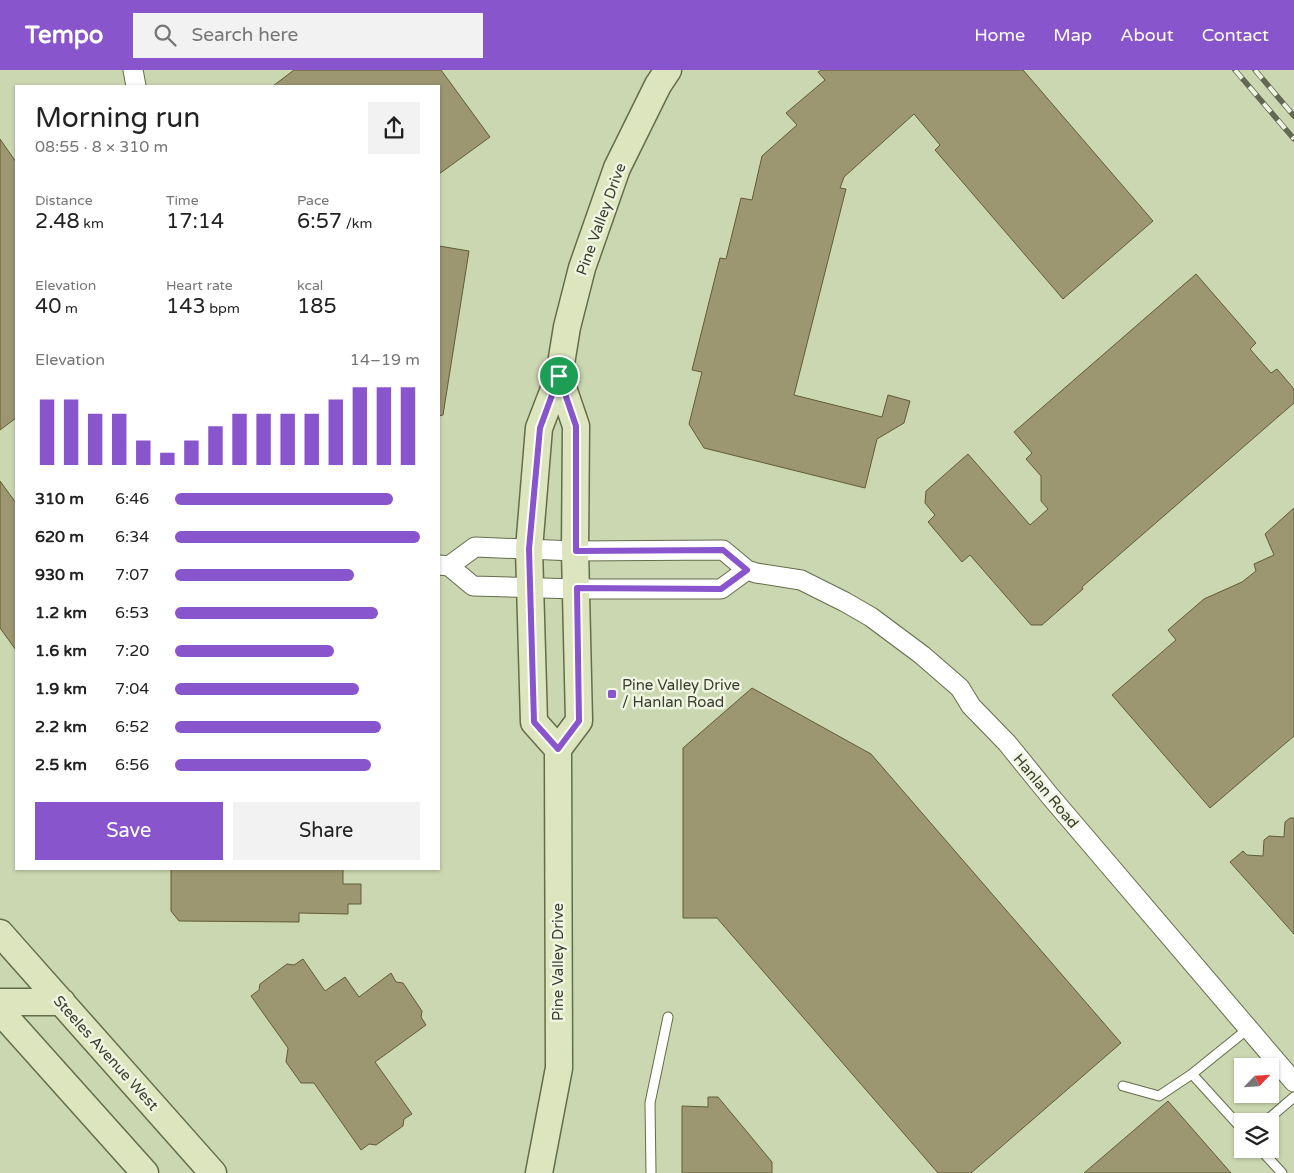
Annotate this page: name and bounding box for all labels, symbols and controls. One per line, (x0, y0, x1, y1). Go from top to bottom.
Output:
search box (133, 13, 483, 58)
text: Tempo (25, 21, 103, 50)
icon: search (151, 21, 179, 49)
text: Search here (191, 24, 298, 46)
text: Home (974, 24, 1025, 46)
text: Map (1053, 24, 1092, 46)
text: About (1120, 24, 1174, 46)
text: Contact (1202, 24, 1269, 46)
text: Morning run (35, 101, 200, 135)
button: share (368, 102, 420, 154)
text: 08:55 · 8 × 310 m (35, 137, 168, 157)
street label: Pine Valley Drive (572, 160, 630, 278)
text: Distance (35, 192, 93, 209)
text: Time (166, 192, 199, 209)
text: Pace (297, 192, 329, 209)
text: 2.48 (35, 209, 80, 234)
text: 17:14 (166, 209, 224, 234)
text: 6:57 (297, 209, 342, 234)
text: km (80, 215, 104, 232)
text: /km (342, 215, 372, 232)
text: Elevation (35, 277, 96, 294)
text: Heart rate (166, 277, 233, 294)
text: kcal (297, 277, 323, 294)
text: 40 (35, 294, 61, 319)
text: 143 (166, 294, 206, 319)
text: 185 (297, 294, 337, 319)
text: m (61, 300, 78, 317)
text: bpm (206, 300, 240, 317)
text: Elevation (35, 350, 105, 370)
text: 14–19 m (350, 350, 420, 370)
pin (538, 355, 580, 397)
icon: arrive (545, 362, 573, 390)
text: 310 m (35, 489, 84, 509)
text: 6:46 (115, 489, 149, 509)
text: 620 m (35, 527, 84, 547)
text: 6:34 (115, 527, 149, 547)
text: 930 m (35, 565, 84, 585)
text: 7:07 (115, 565, 149, 585)
text: 1.2 km (35, 603, 87, 623)
text: 6:53 (115, 603, 149, 623)
text: 1.6 km (35, 641, 87, 661)
text: 7:20 (115, 641, 149, 661)
place label: Pine Valley Drive / Hanlan Road (622, 676, 740, 711)
text: 1.9 km (35, 679, 87, 699)
text: 7:04 (115, 679, 149, 699)
marker: Pine Valley Drive / Hanlan Road (606, 688, 618, 700)
text: 2.2 km (35, 717, 87, 737)
text: 6:52 (115, 717, 149, 737)
street label: Hanlan Road (1010, 750, 1082, 832)
text: 2.5 km (35, 755, 87, 775)
text: 6:56 (115, 755, 149, 775)
button: Save (35, 802, 223, 860)
button: Share (233, 802, 420, 860)
street label: Pine Valley Drive (549, 903, 567, 1021)
street label: Steeles Avenue West (50, 992, 162, 1114)
north arrow (1234, 1058, 1279, 1102)
map controls (1234, 1058, 1279, 1158)
button: layers (1234, 1113, 1279, 1158)

